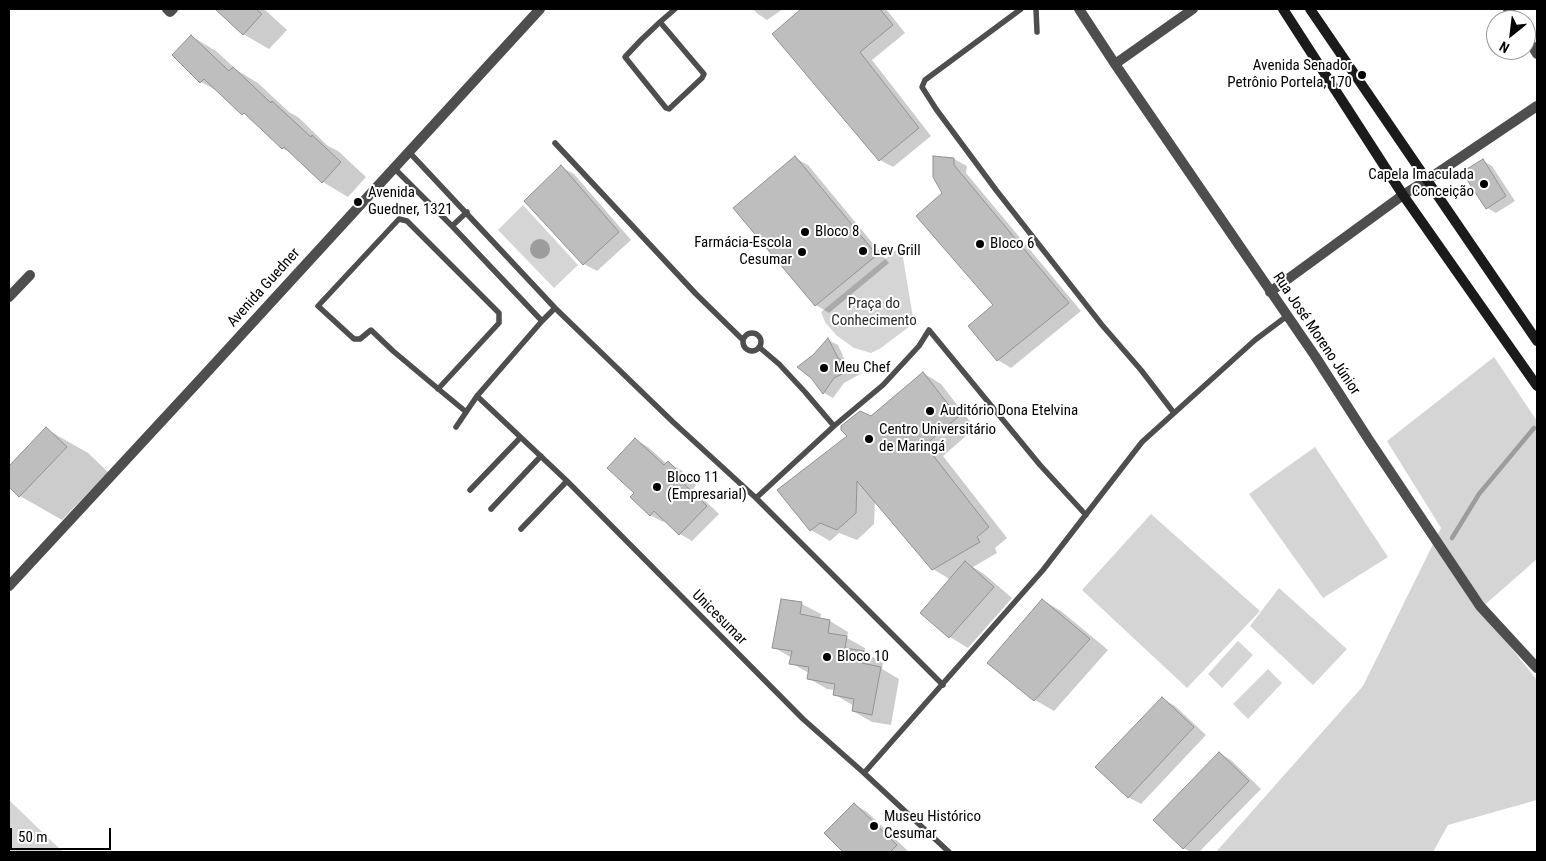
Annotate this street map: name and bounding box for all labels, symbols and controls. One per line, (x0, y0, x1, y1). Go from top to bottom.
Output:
north arrow (1486, 10, 1536, 60)
text: N (1497, 38, 1512, 56)
place label: Avenida Senador Petrônio Portela, 170 (1227, 57, 1352, 92)
marker: Avenida Senador Petrônio Portela, 170 (1356, 69, 1368, 81)
place label: Capela Imaculada Conceição (1368, 166, 1474, 201)
marker: Capela Imaculada Conceição (1478, 178, 1490, 190)
place label: Avenida Guedner, 1321 (368, 184, 453, 219)
marker: Avenida Guedner, 1321 (352, 196, 364, 208)
place label: Bloco 8 (815, 223, 859, 241)
marker: Bloco 8 (799, 226, 811, 238)
place label: Farmácia-Escola Cesumar (694, 234, 792, 269)
place label: Bloco 6 (990, 235, 1034, 253)
marker: Bloco 6 (974, 238, 986, 250)
place label: Lev Grill (873, 242, 921, 260)
street label: Avenida Guedner (224, 245, 304, 331)
marker: Lev Grill (857, 245, 869, 257)
marker: Farmácia-Escola Cesumar (796, 246, 808, 258)
street label: Rua José Moreno Júnior (1268, 269, 1364, 399)
park label: Praça do Conhecimento (831, 295, 917, 330)
place label: Meu Chef (834, 359, 891, 377)
marker: Meu Chef (818, 362, 830, 374)
place label: Auditório Dona Etelvina (940, 402, 1078, 420)
marker: Auditório Dona Etelvina (924, 405, 936, 417)
place label: Centro Universitário de Maringá (879, 421, 996, 456)
marker: Centro Universitário de Maringá (863, 433, 875, 445)
place label: Bloco 11 (Empresarial) (667, 469, 747, 504)
marker: Bloco 11 (Empresarial) (651, 481, 663, 493)
street label: Unicesumar (688, 587, 750, 649)
place label: Bloco 10 (837, 648, 889, 666)
marker: Bloco 10 (821, 651, 833, 663)
place label: Museu Histórico Cesumar (884, 808, 981, 843)
scale bar (12, 818, 114, 850)
marker: Museu Histórico Cesumar (868, 820, 880, 832)
text: 50 m (18, 828, 48, 846)

